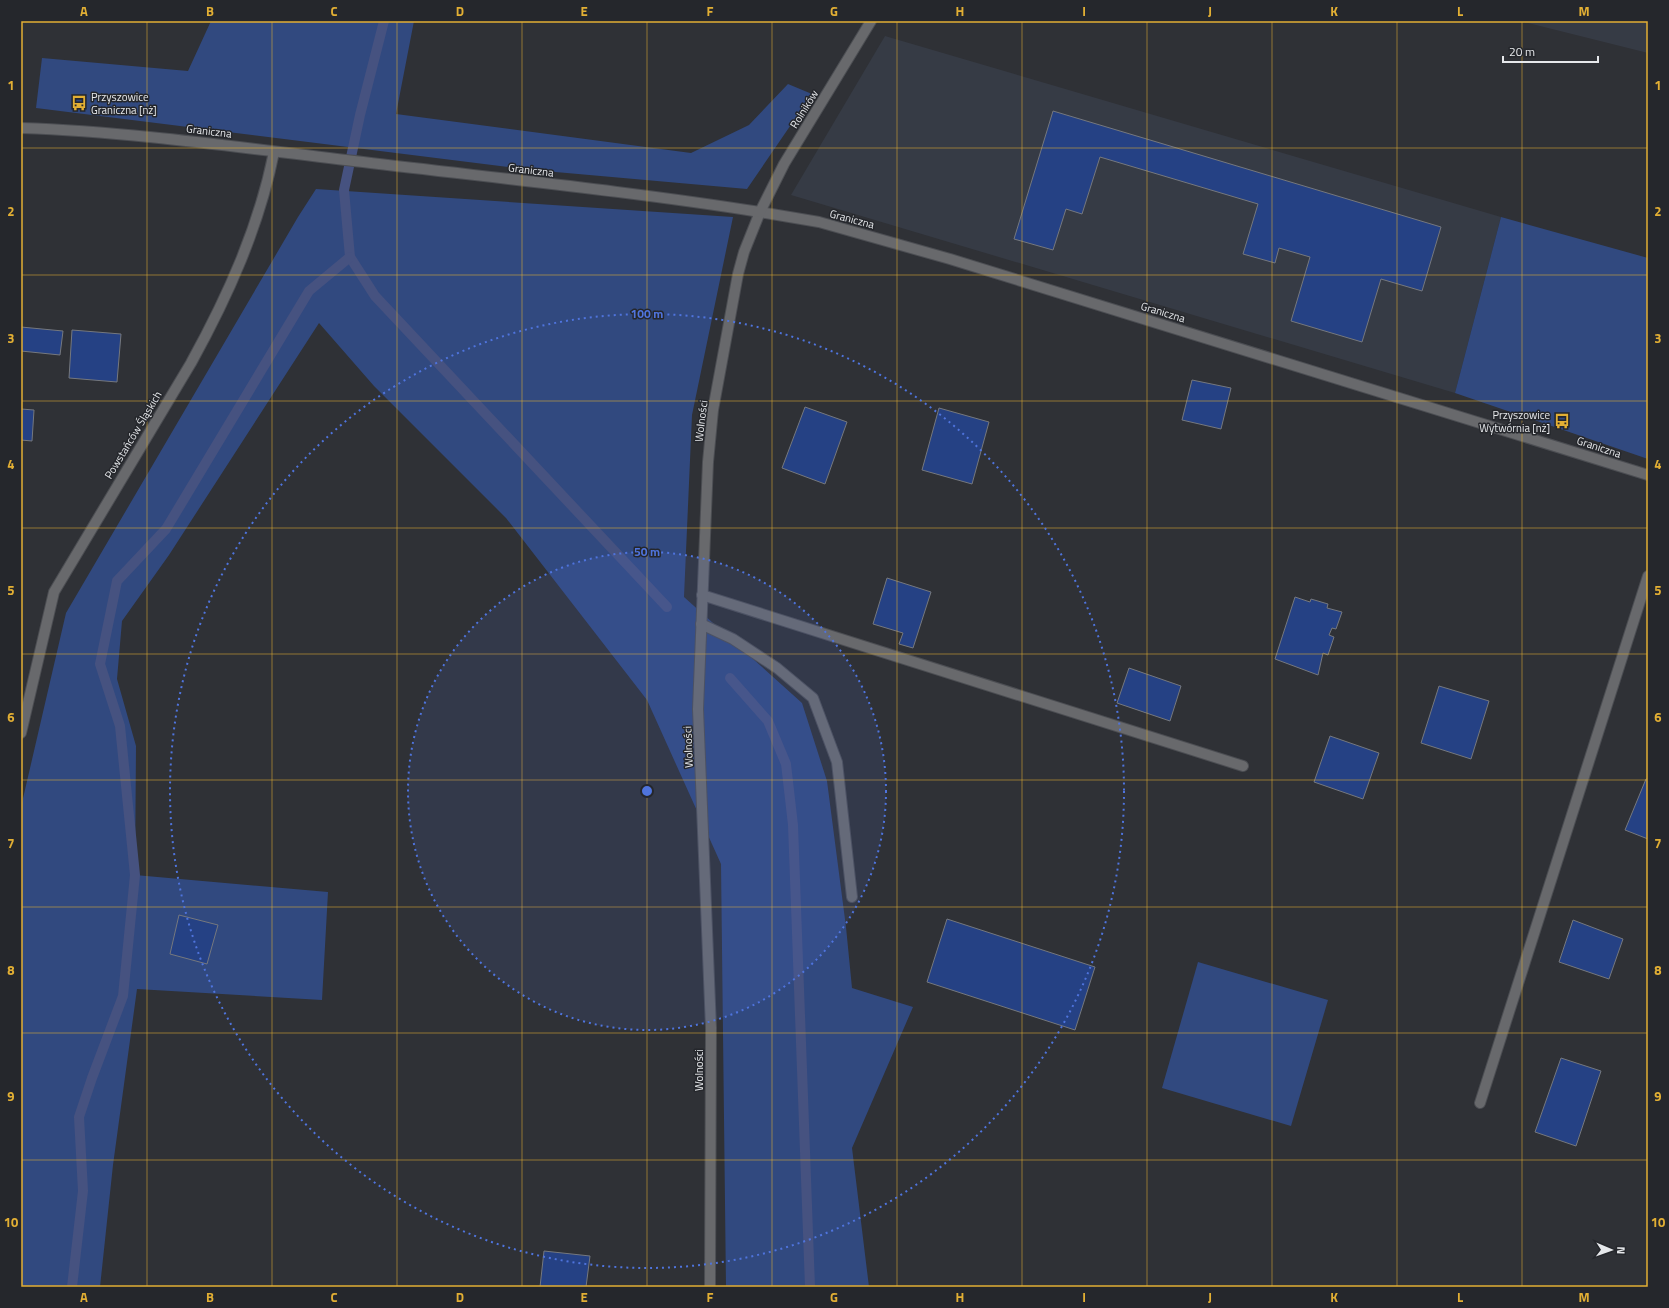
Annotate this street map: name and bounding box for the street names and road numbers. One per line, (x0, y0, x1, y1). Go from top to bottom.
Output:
street label: Rolników (786, 86, 822, 131)
street label: Graniczna (185, 120, 233, 142)
street label: Graniczna (507, 159, 555, 181)
street label: Graniczna (828, 205, 877, 233)
street label: Graniczna (1139, 298, 1188, 326)
street label: Powstańców Śląskich (100, 388, 166, 482)
street label: Wolności (691, 399, 711, 443)
street label: Graniczna (1575, 432, 1624, 462)
street label: Wolności (679, 726, 697, 768)
street label: Wolności (691, 1049, 707, 1091)

